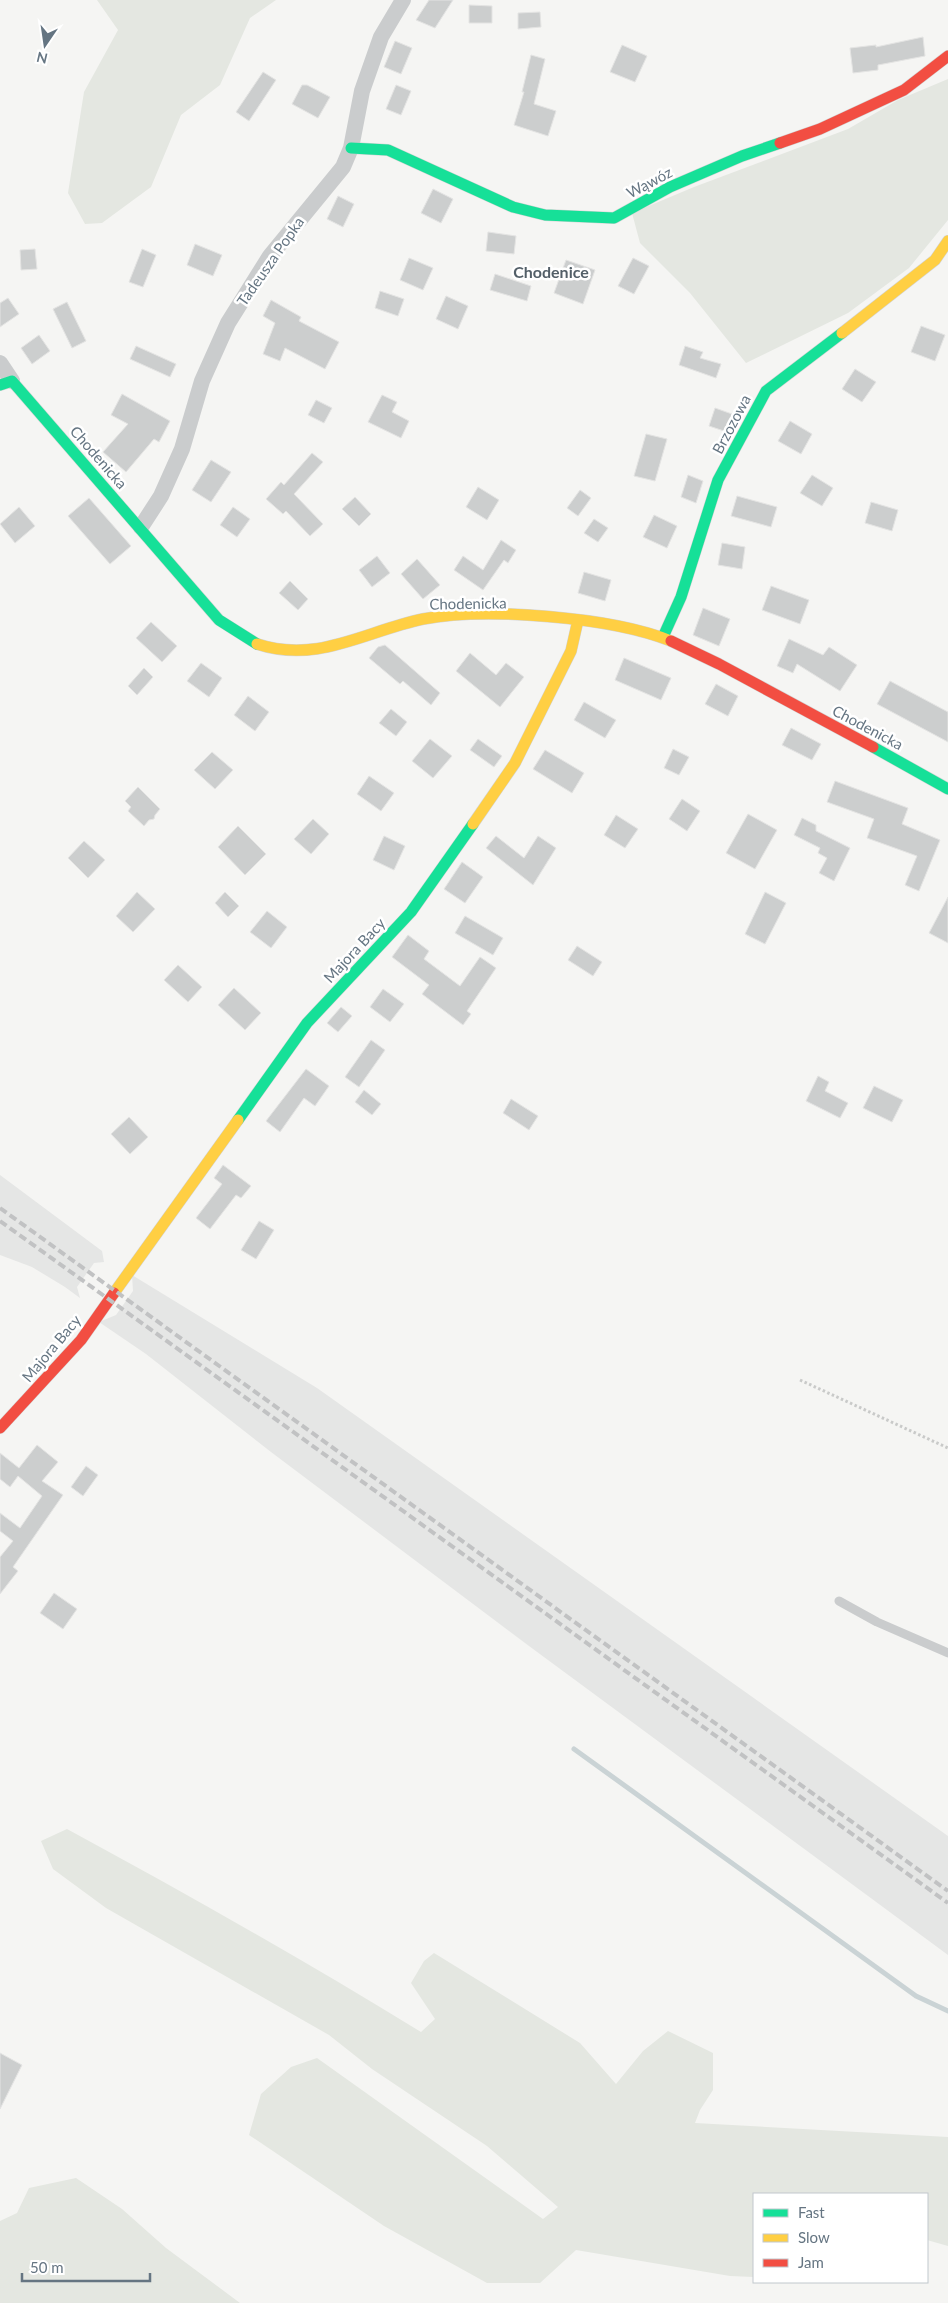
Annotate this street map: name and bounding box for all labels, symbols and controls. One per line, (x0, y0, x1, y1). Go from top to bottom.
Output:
north arrow (20, 20, 70, 70)
text: N (35, 49, 49, 68)
street label: Wąwóz (623, 162, 675, 201)
street label: Tadeusza Popka (233, 213, 307, 309)
district label: Chodenice (513, 262, 589, 281)
street label: Brzozowa (708, 391, 754, 457)
street label: Chodenicka (67, 422, 131, 492)
street label: Chodenicka (429, 593, 507, 613)
street label: Chodenicka (830, 701, 906, 753)
street label: Majora Bacy (320, 914, 389, 986)
street label: Majora Bacy (18, 1311, 84, 1385)
legend (753, 2193, 928, 2283)
text: Fast (798, 2203, 825, 2221)
text: Slow (798, 2228, 830, 2246)
scale bar (22, 2250, 150, 2282)
text: Jam (798, 2253, 824, 2271)
text: 50 m (30, 2258, 64, 2276)

